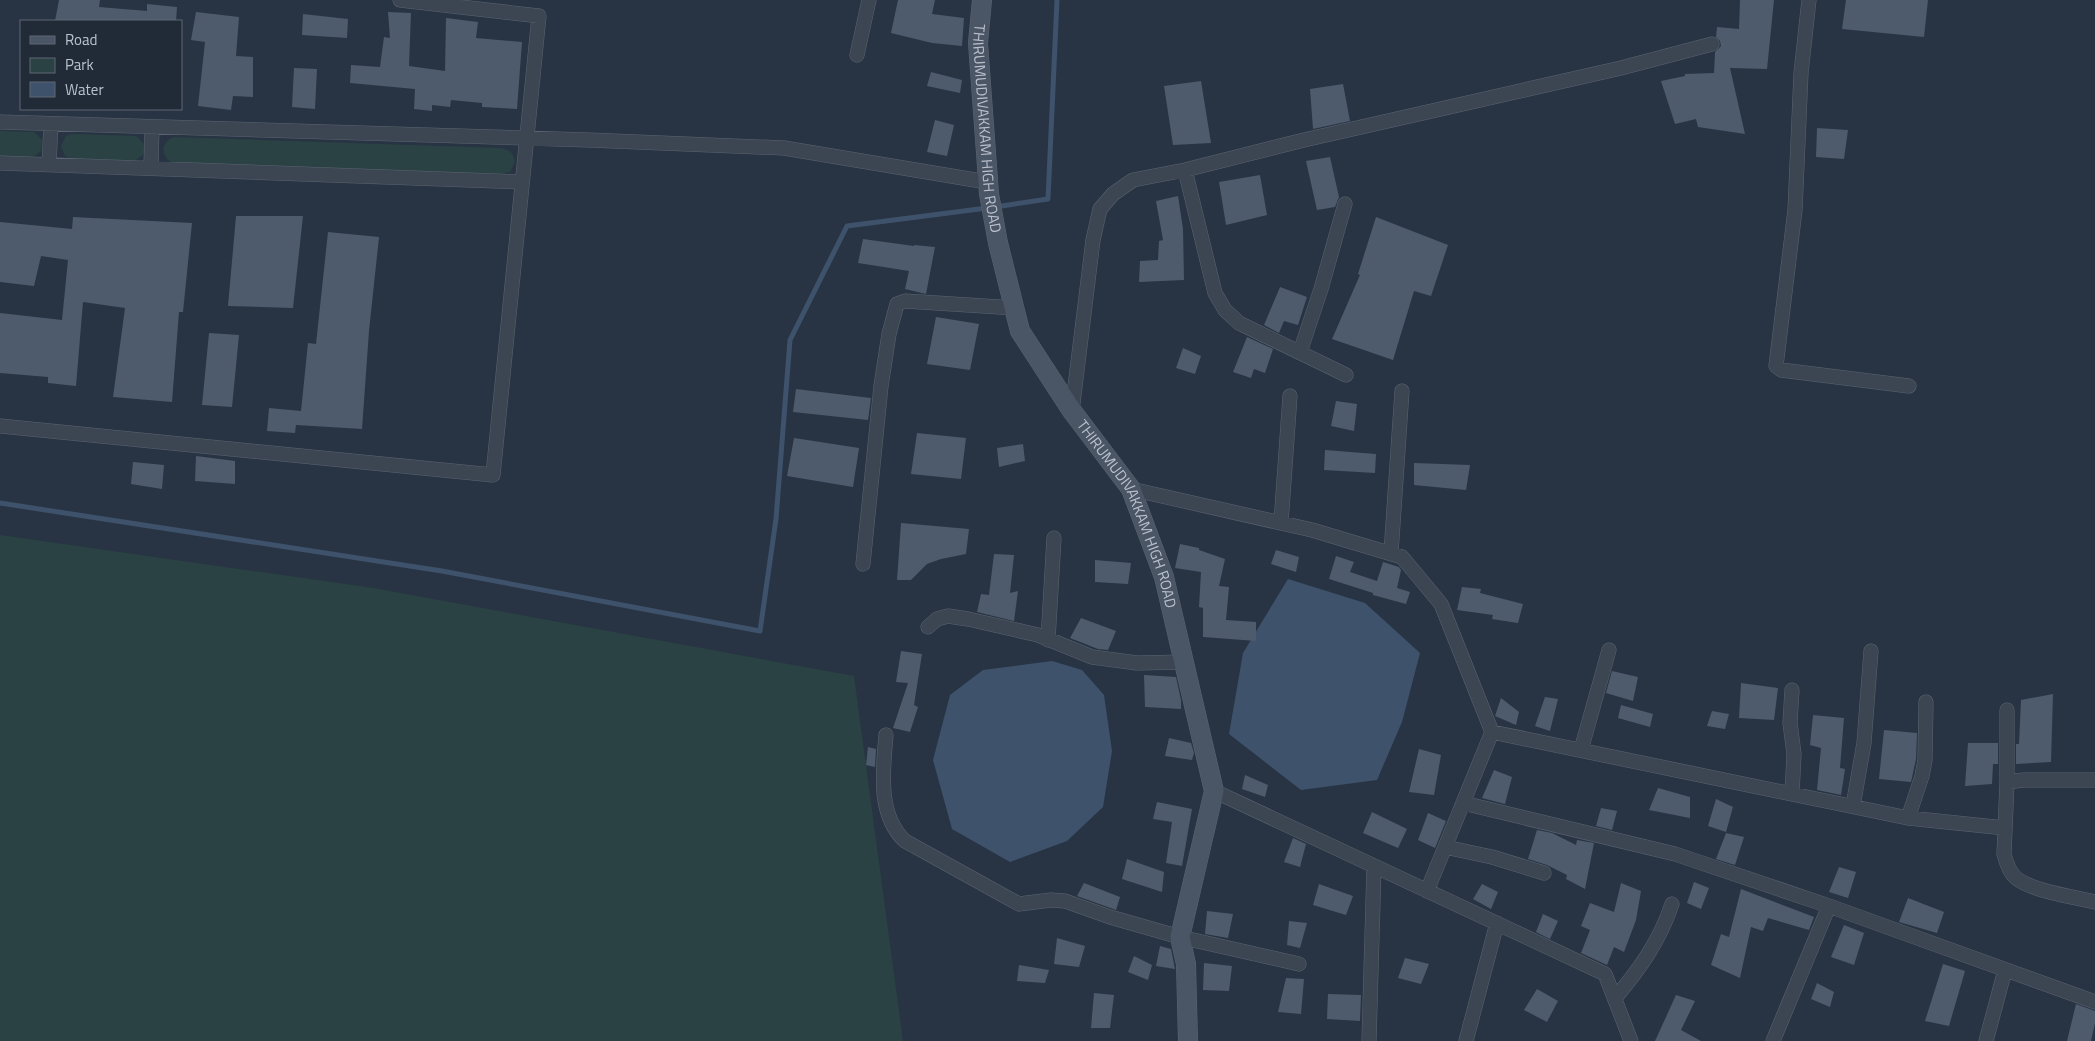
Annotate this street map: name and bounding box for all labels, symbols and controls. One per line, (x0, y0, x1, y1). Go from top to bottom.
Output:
legend (20, 20, 182, 110)
street label: THIRUMUDIVAKKAM HIGH ROAD (967, 23, 1008, 235)
text: Road (65, 28, 97, 51)
text: Park (65, 53, 94, 76)
text: Water (65, 78, 104, 101)
street label: THIRUMUDIVAKKAM HIGH ROAD (1071, 415, 1183, 610)

